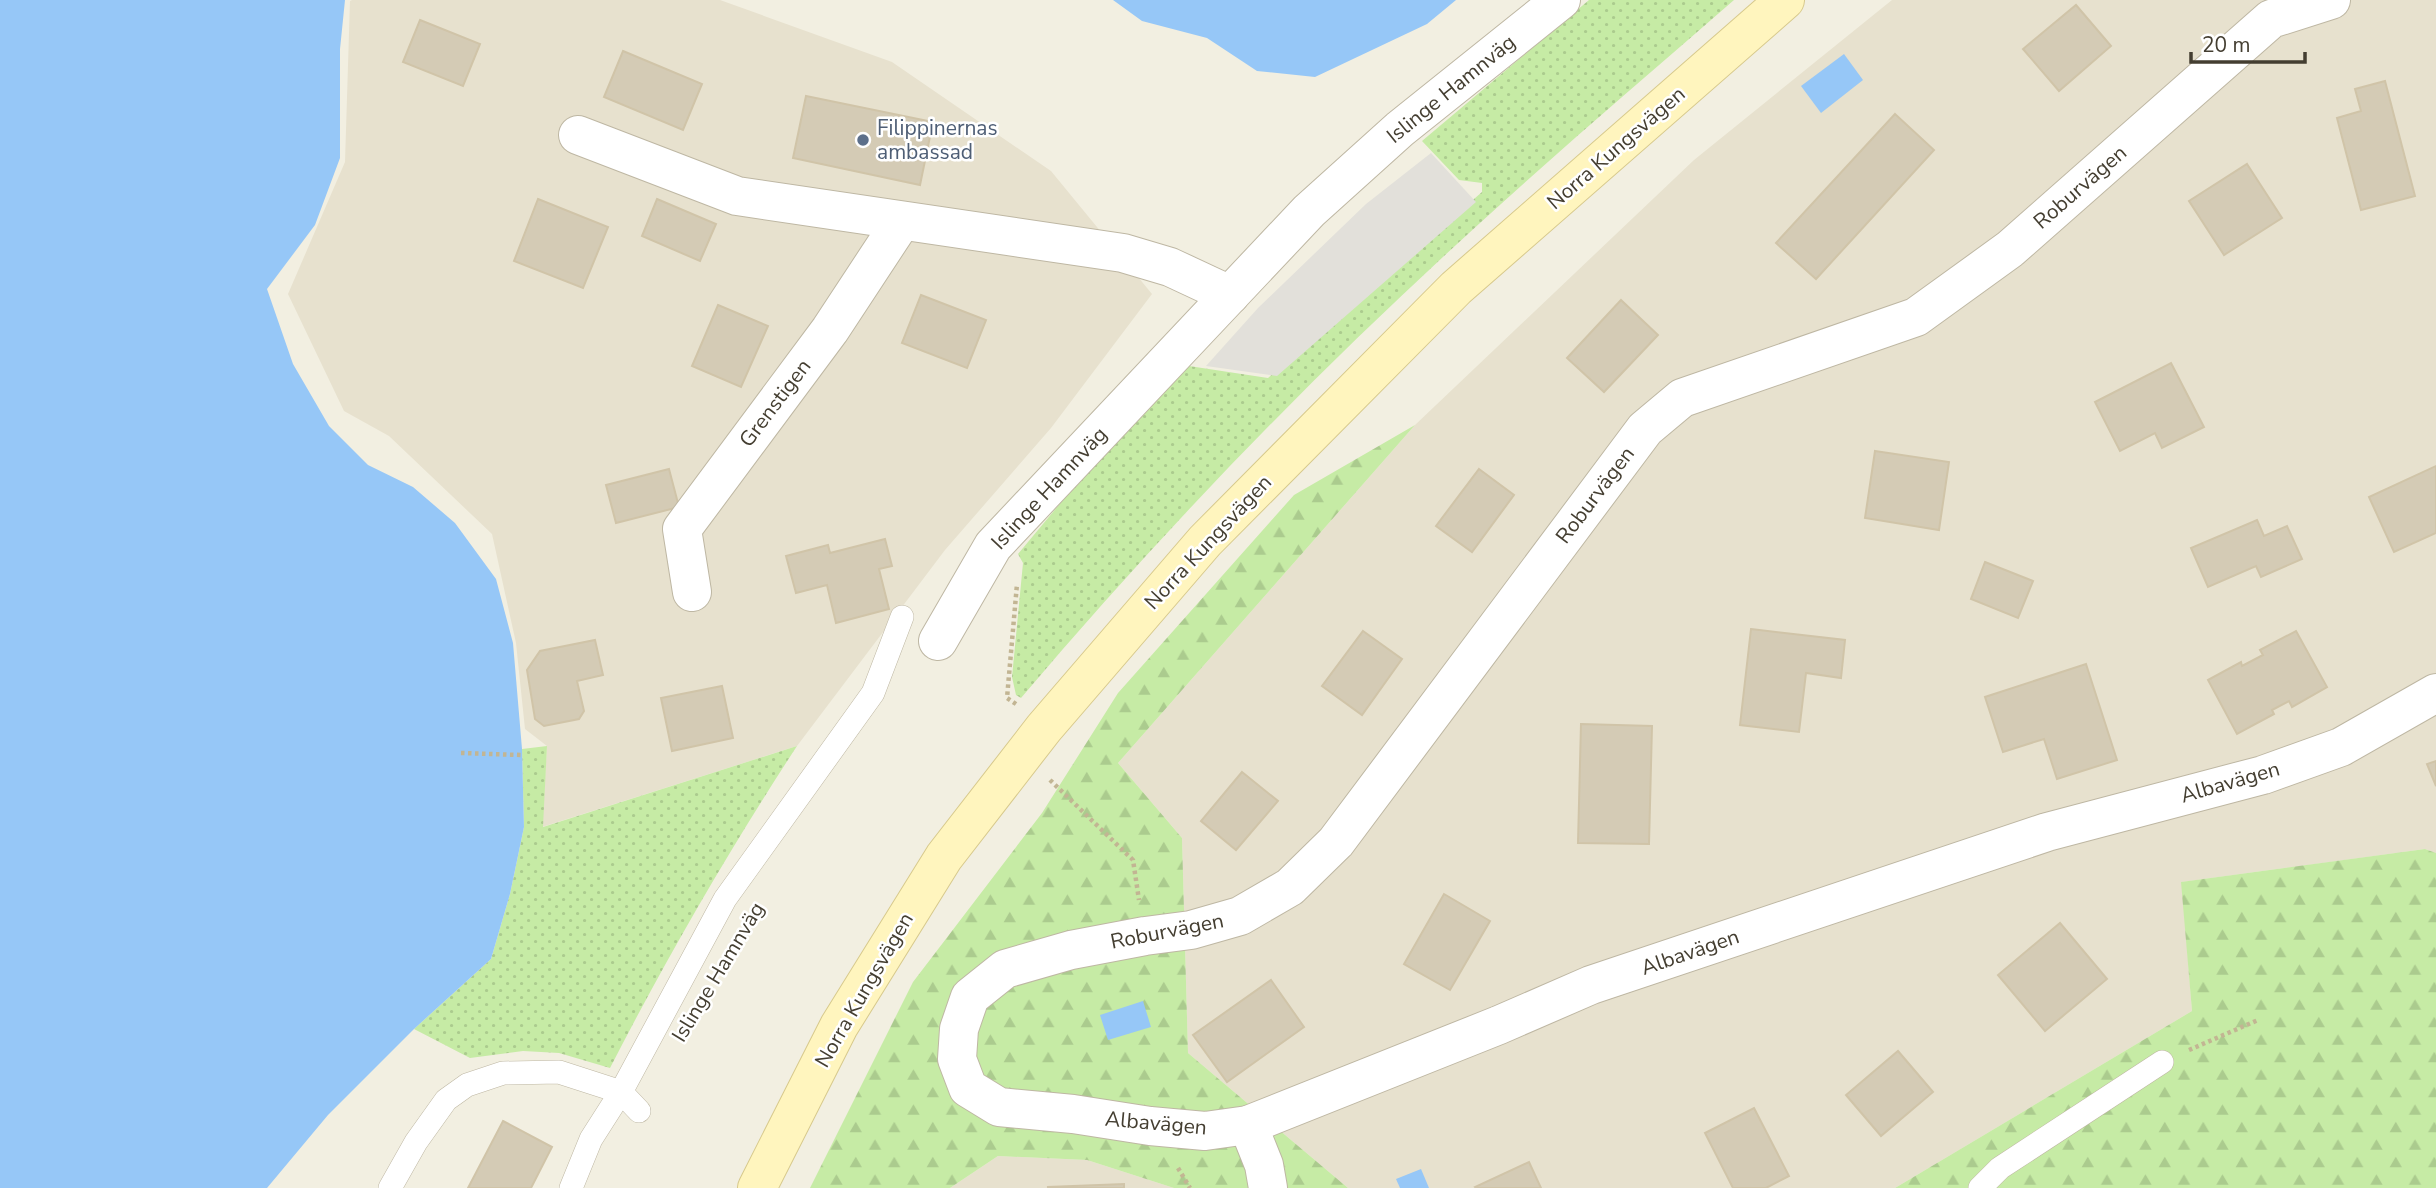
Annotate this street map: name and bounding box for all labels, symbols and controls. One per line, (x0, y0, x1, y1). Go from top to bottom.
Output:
scale bar (2191, 21, 2305, 65)
street label: Islinge Hamnväg (1381, 28, 1521, 150)
text: 20 m (2202, 31, 2251, 59)
street label: Norra Kungsvägen (1541, 80, 1691, 216)
place label: Filippinernas ambassad (877, 114, 998, 166)
marker: Filippinernas ambassad (855, 132, 871, 148)
street label: Roburvägen (2027, 139, 2133, 235)
street label: Grenstigen (733, 353, 817, 453)
street label: Islinge Hamnväg (985, 421, 1113, 555)
street label: Roburvägen (1549, 441, 1641, 549)
street label: Norra Kungsvägen (1138, 469, 1278, 615)
street label: Albavägen (2177, 754, 2283, 810)
street label: Islinge Hamnväg (665, 897, 771, 1047)
street label: Roburvägen (1108, 906, 1226, 956)
street label: Norra Kungsvägen (808, 907, 920, 1073)
street label: Albavägen (1637, 922, 1743, 982)
street label: Albavägen (1104, 1105, 1208, 1141)

